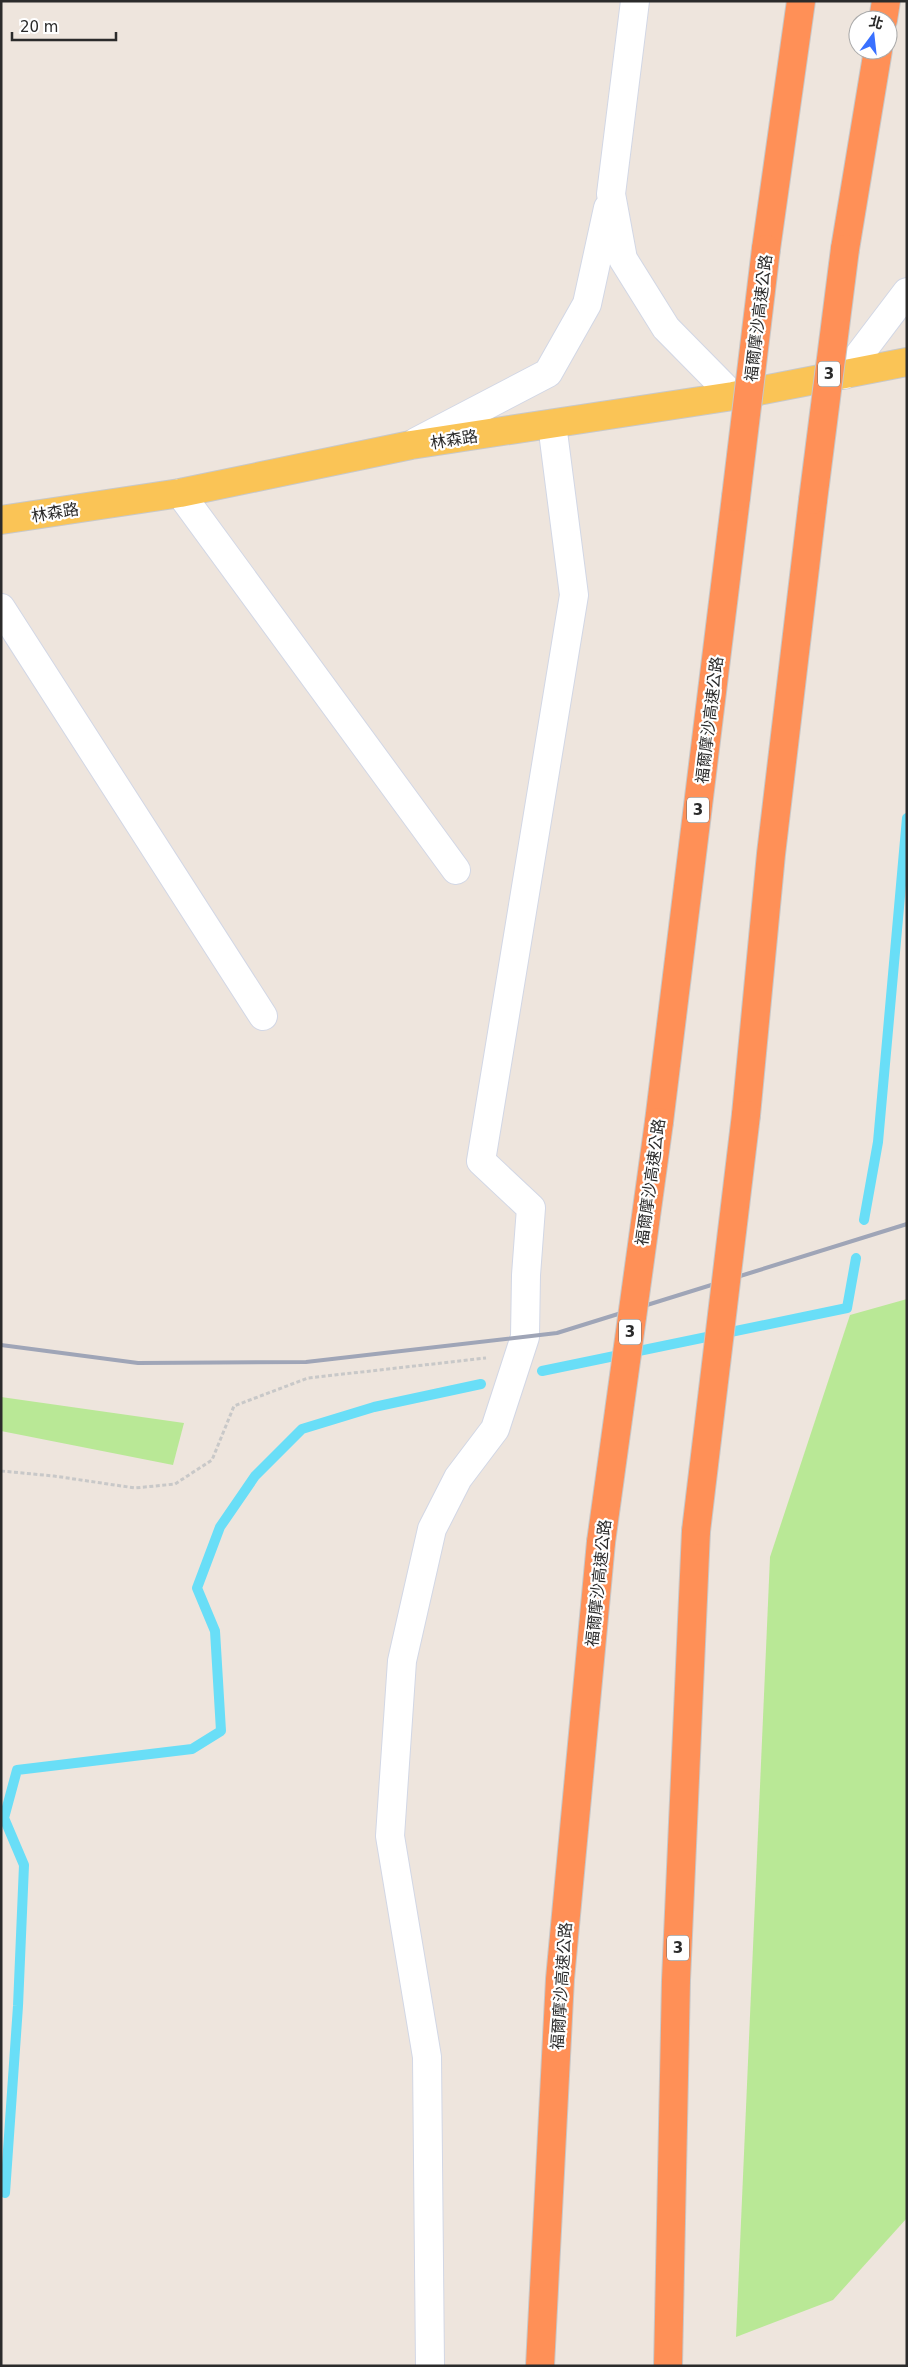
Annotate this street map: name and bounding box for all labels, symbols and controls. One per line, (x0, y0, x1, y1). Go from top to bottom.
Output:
scale bar (12, 10, 116, 42)
north arrow (848, 10, 898, 60)
text: 北 (868, 13, 885, 32)
text: 20 m (20, 18, 58, 36)
street label: 福爾摩沙高速公路 (741, 253, 776, 383)
road number: 3 (818, 362, 840, 386)
street label: 林森路 (429, 426, 479, 453)
street label: 林森路 (30, 499, 80, 526)
street label: 福爾摩沙高速公路 (692, 655, 727, 785)
road number: 3 (687, 798, 709, 822)
street label: 福爾摩沙高速公路 (632, 1117, 669, 1247)
road number: 3 (619, 1320, 641, 1344)
street label: 福爾摩沙高速公路 (582, 1518, 615, 1648)
street label: 福爾摩沙高速公路 (548, 1922, 575, 2051)
road number: 3 (667, 1936, 689, 1960)

